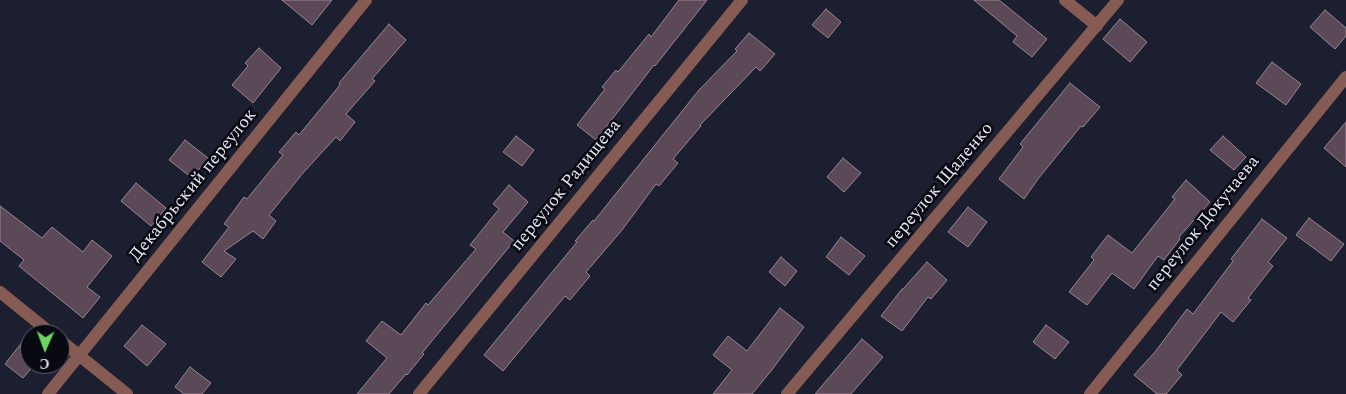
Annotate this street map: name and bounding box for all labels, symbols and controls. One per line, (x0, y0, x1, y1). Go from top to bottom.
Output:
street label: Декабрьский переулок (126, 105, 262, 267)
street label: переулок Радищева (507, 116, 627, 256)
street label: переулок Щаденко (881, 119, 999, 253)
street label: переулок Докучаева (1143, 152, 1265, 296)
north arrow (20, 324, 70, 374)
text: С (39, 353, 50, 374)

